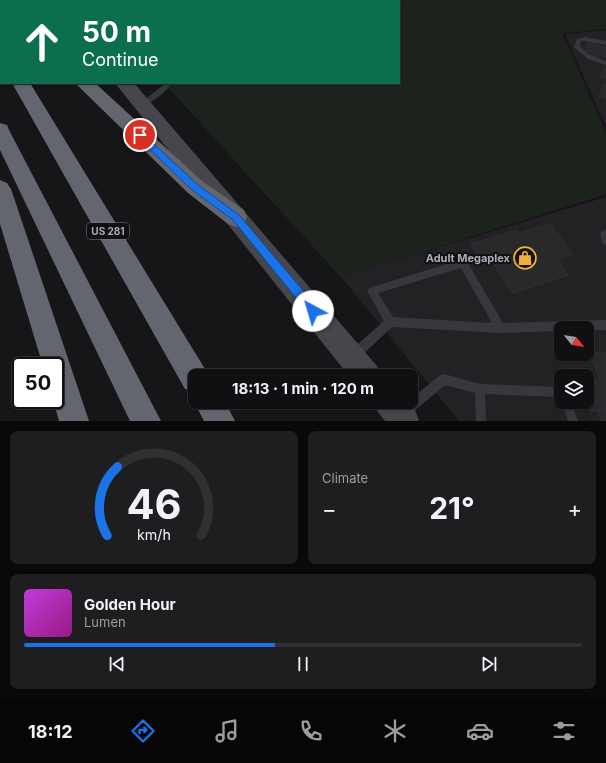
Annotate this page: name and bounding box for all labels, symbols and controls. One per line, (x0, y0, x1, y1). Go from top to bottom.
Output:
text: 50 m (82, 15, 151, 49)
icon: ahead (16, 16, 68, 68)
text: Continue (82, 49, 159, 70)
pin (123, 118, 157, 152)
icon: arrive (129, 124, 151, 146)
road number: US 281 (87, 223, 129, 239)
shop icon: Adult Megaplex (512, 245, 538, 271)
place label: Adult Megaplex (426, 251, 511, 265)
position arrow (292, 290, 334, 332)
north arrow (554, 321, 594, 361)
map controls (554, 321, 594, 409)
speed limit sign: 50 (12, 357, 64, 409)
button: layers (554, 369, 594, 409)
text: 18:13 · 1 min · 120 m (232, 379, 374, 398)
text: Climate (322, 470, 368, 486)
text: 46 (126, 478, 182, 528)
text: 21° (429, 490, 475, 526)
text: − (322, 496, 337, 522)
text: + (567, 496, 582, 522)
text: km/h (137, 525, 171, 542)
text: Golden Hour (84, 595, 176, 614)
text: Lumen (84, 614, 126, 630)
icon: previous (106, 653, 128, 675)
icon: pause (292, 653, 314, 675)
icon: next (478, 653, 500, 675)
icon: directions (129, 717, 157, 745)
icon: music (213, 717, 241, 745)
icon: phone (297, 717, 325, 745)
icon: climate (381, 717, 409, 745)
icon: car (466, 717, 494, 745)
icon: filters (550, 717, 578, 745)
text: 18:12 (28, 721, 73, 742)

